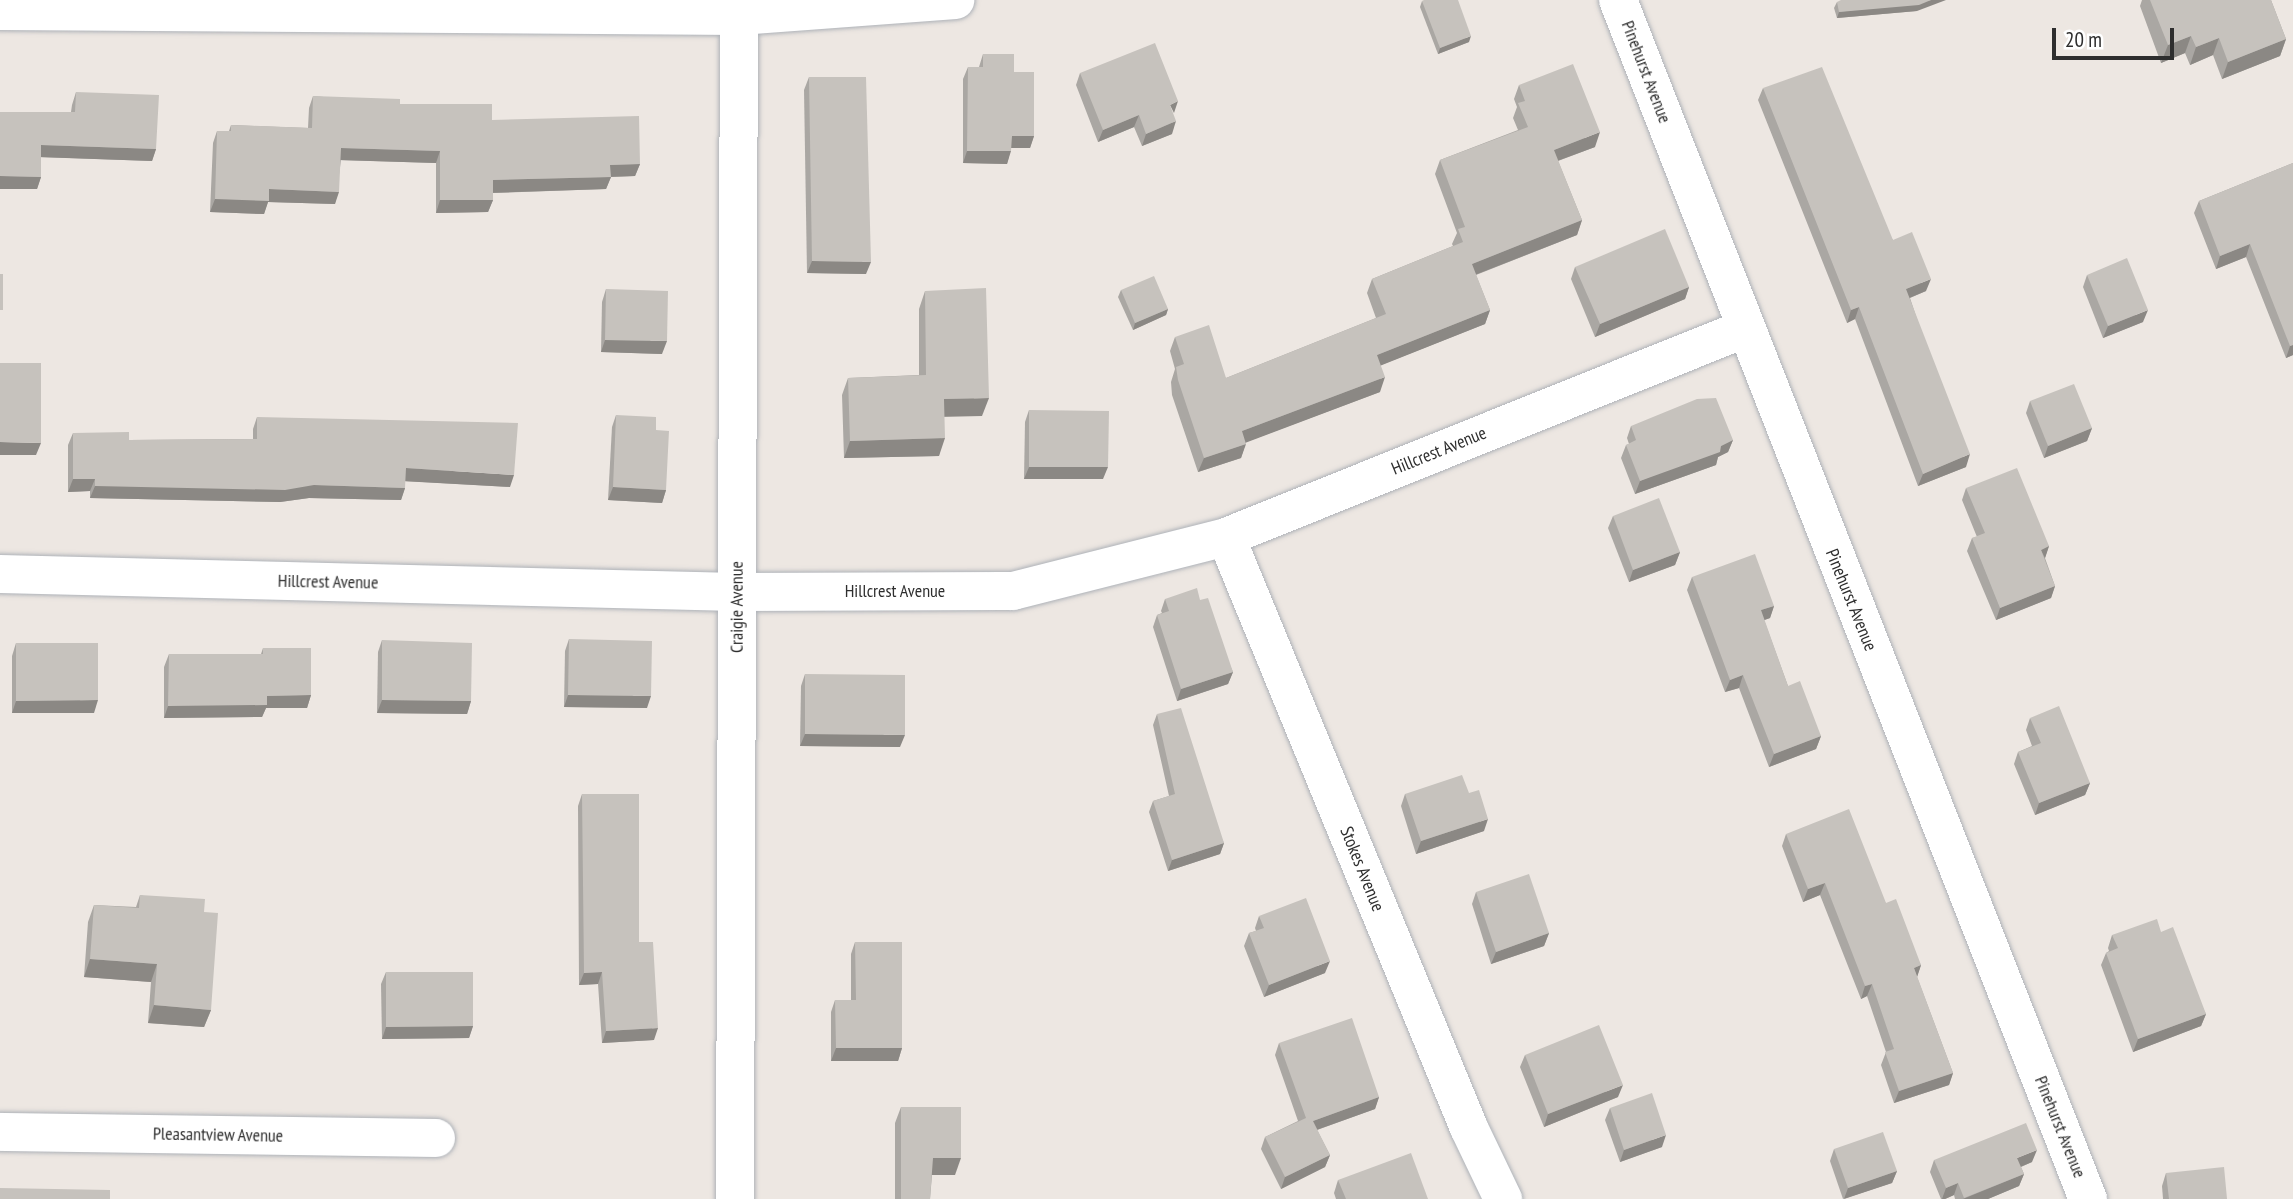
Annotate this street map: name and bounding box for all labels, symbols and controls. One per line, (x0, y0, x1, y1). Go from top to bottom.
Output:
scale bar (2055, 14, 2178, 58)
street label: Pinehurst Avenue (1616, 18, 1676, 126)
text: 20 m (2065, 26, 2102, 53)
street label: Hillcrest Avenue (1388, 422, 1490, 480)
street label: Pinehurst Avenue (1821, 546, 1881, 654)
street label: Craigie Avenue (726, 561, 748, 653)
street label: Hillcrest Avenue (277, 570, 379, 594)
street label: Hillcrest Avenue (844, 580, 946, 602)
street label: Stokes Avenue (1335, 823, 1389, 915)
street label: Pinehurst Avenue (2030, 1073, 2090, 1181)
street label: Pleasantview Avenue (152, 1123, 284, 1147)

